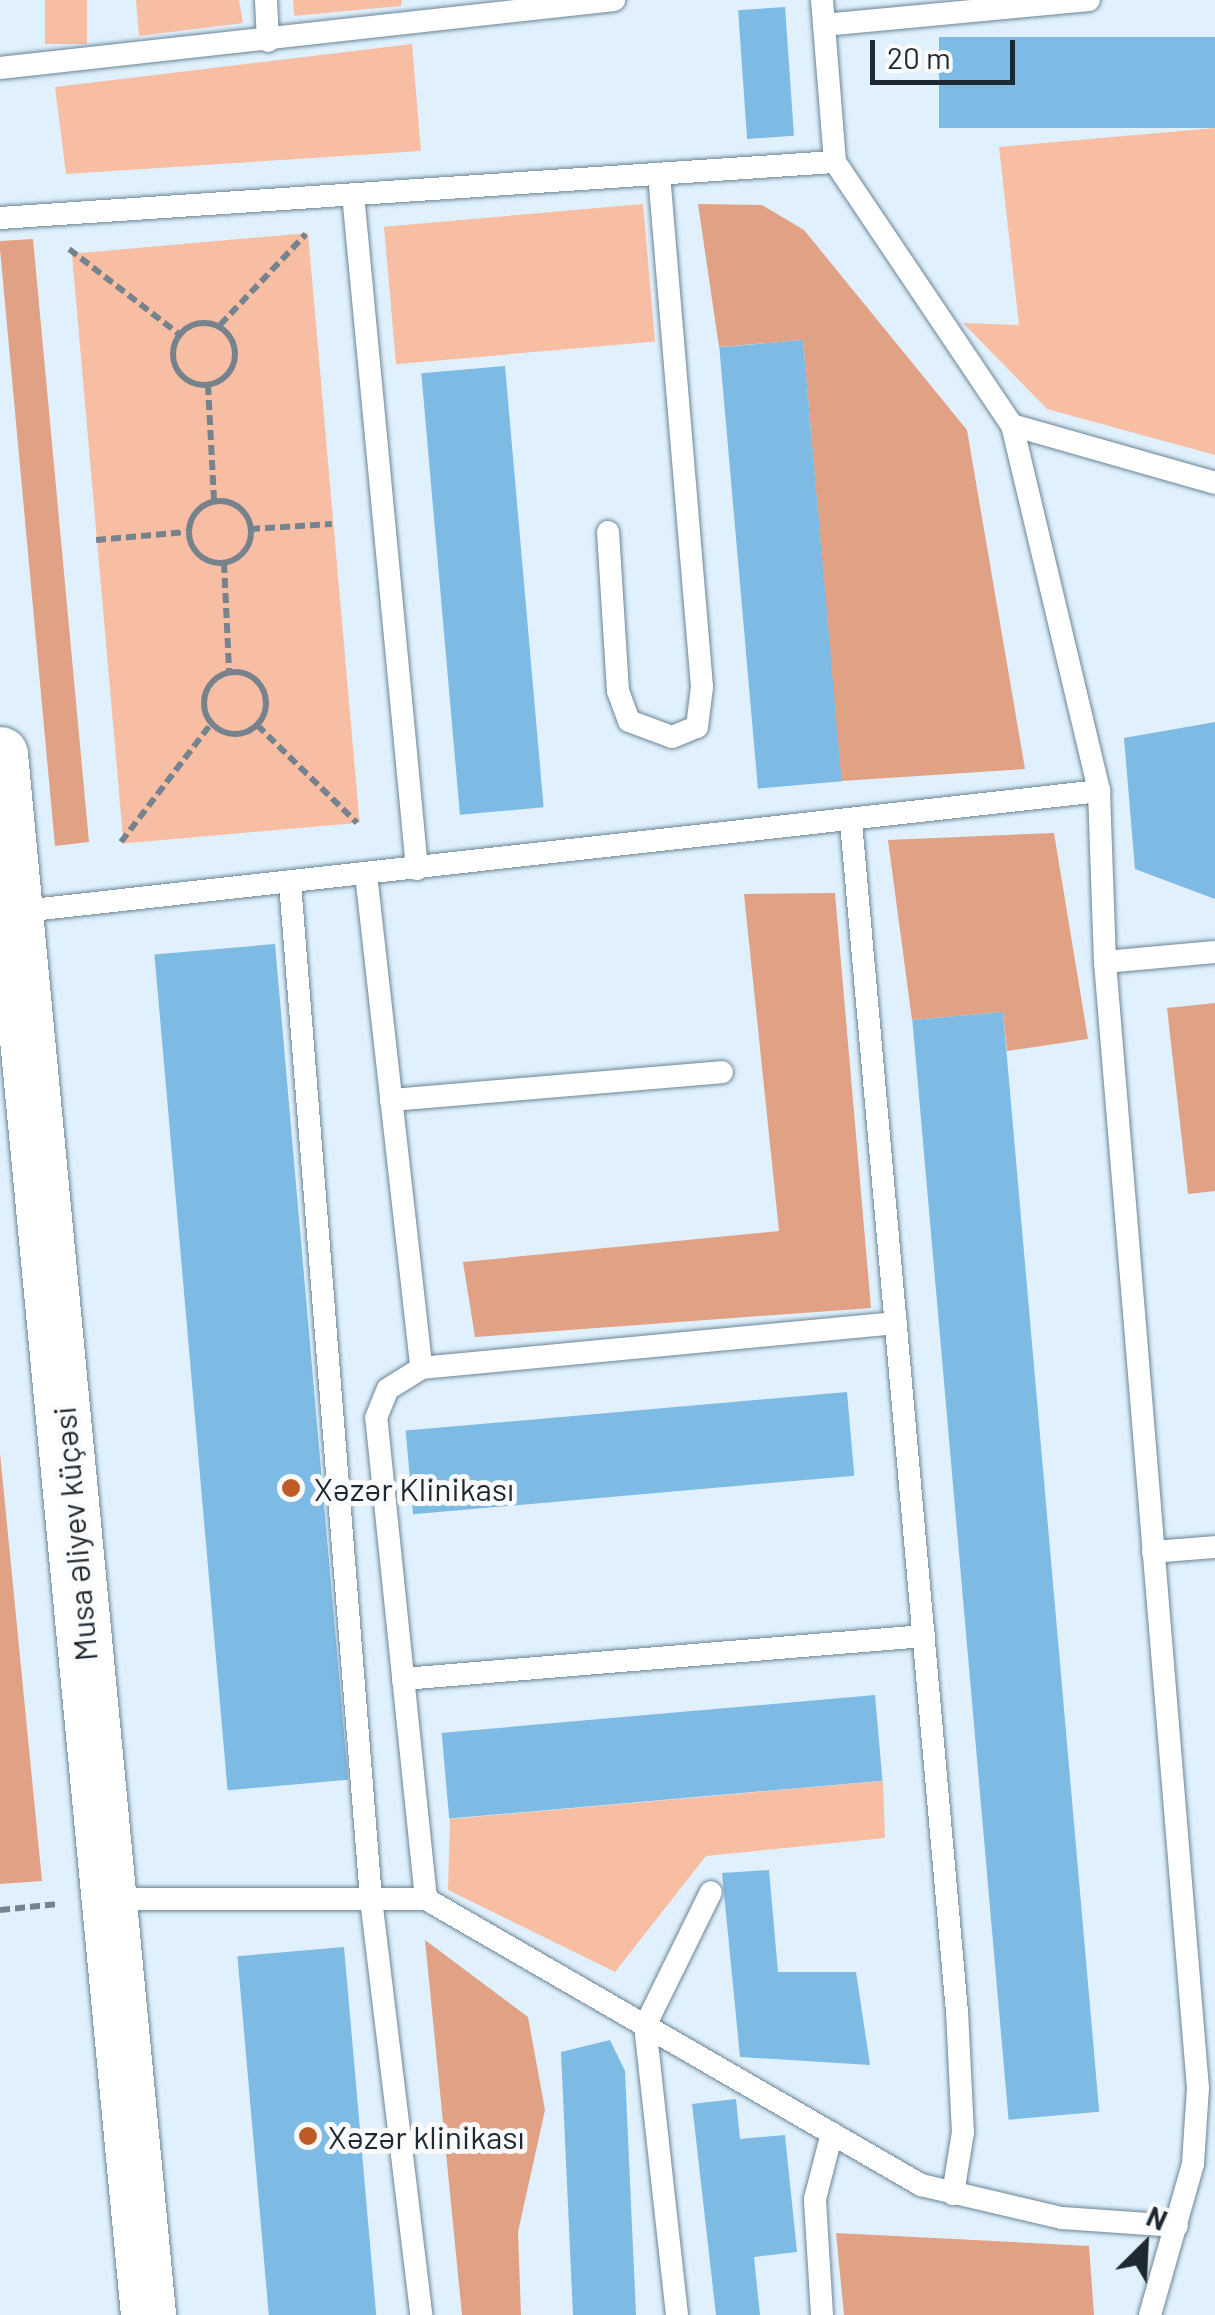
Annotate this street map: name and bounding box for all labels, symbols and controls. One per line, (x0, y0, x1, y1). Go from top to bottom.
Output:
scale bar (875, 20, 1020, 82)
text: 20 m (887, 39, 951, 75)
street label: Musa Əliyev küçəsi (44, 1405, 104, 1663)
place label: Xəzər Klinikası (314, 1469, 514, 1507)
marker: Xəzər Klinikası (278, 1475, 304, 1501)
place label: Xəzər klinikası (328, 2117, 524, 2155)
marker: Xəzər klinikası (297, 2125, 319, 2147)
north arrow (1095, 2195, 1195, 2295)
text: N (1142, 2198, 1173, 2237)

